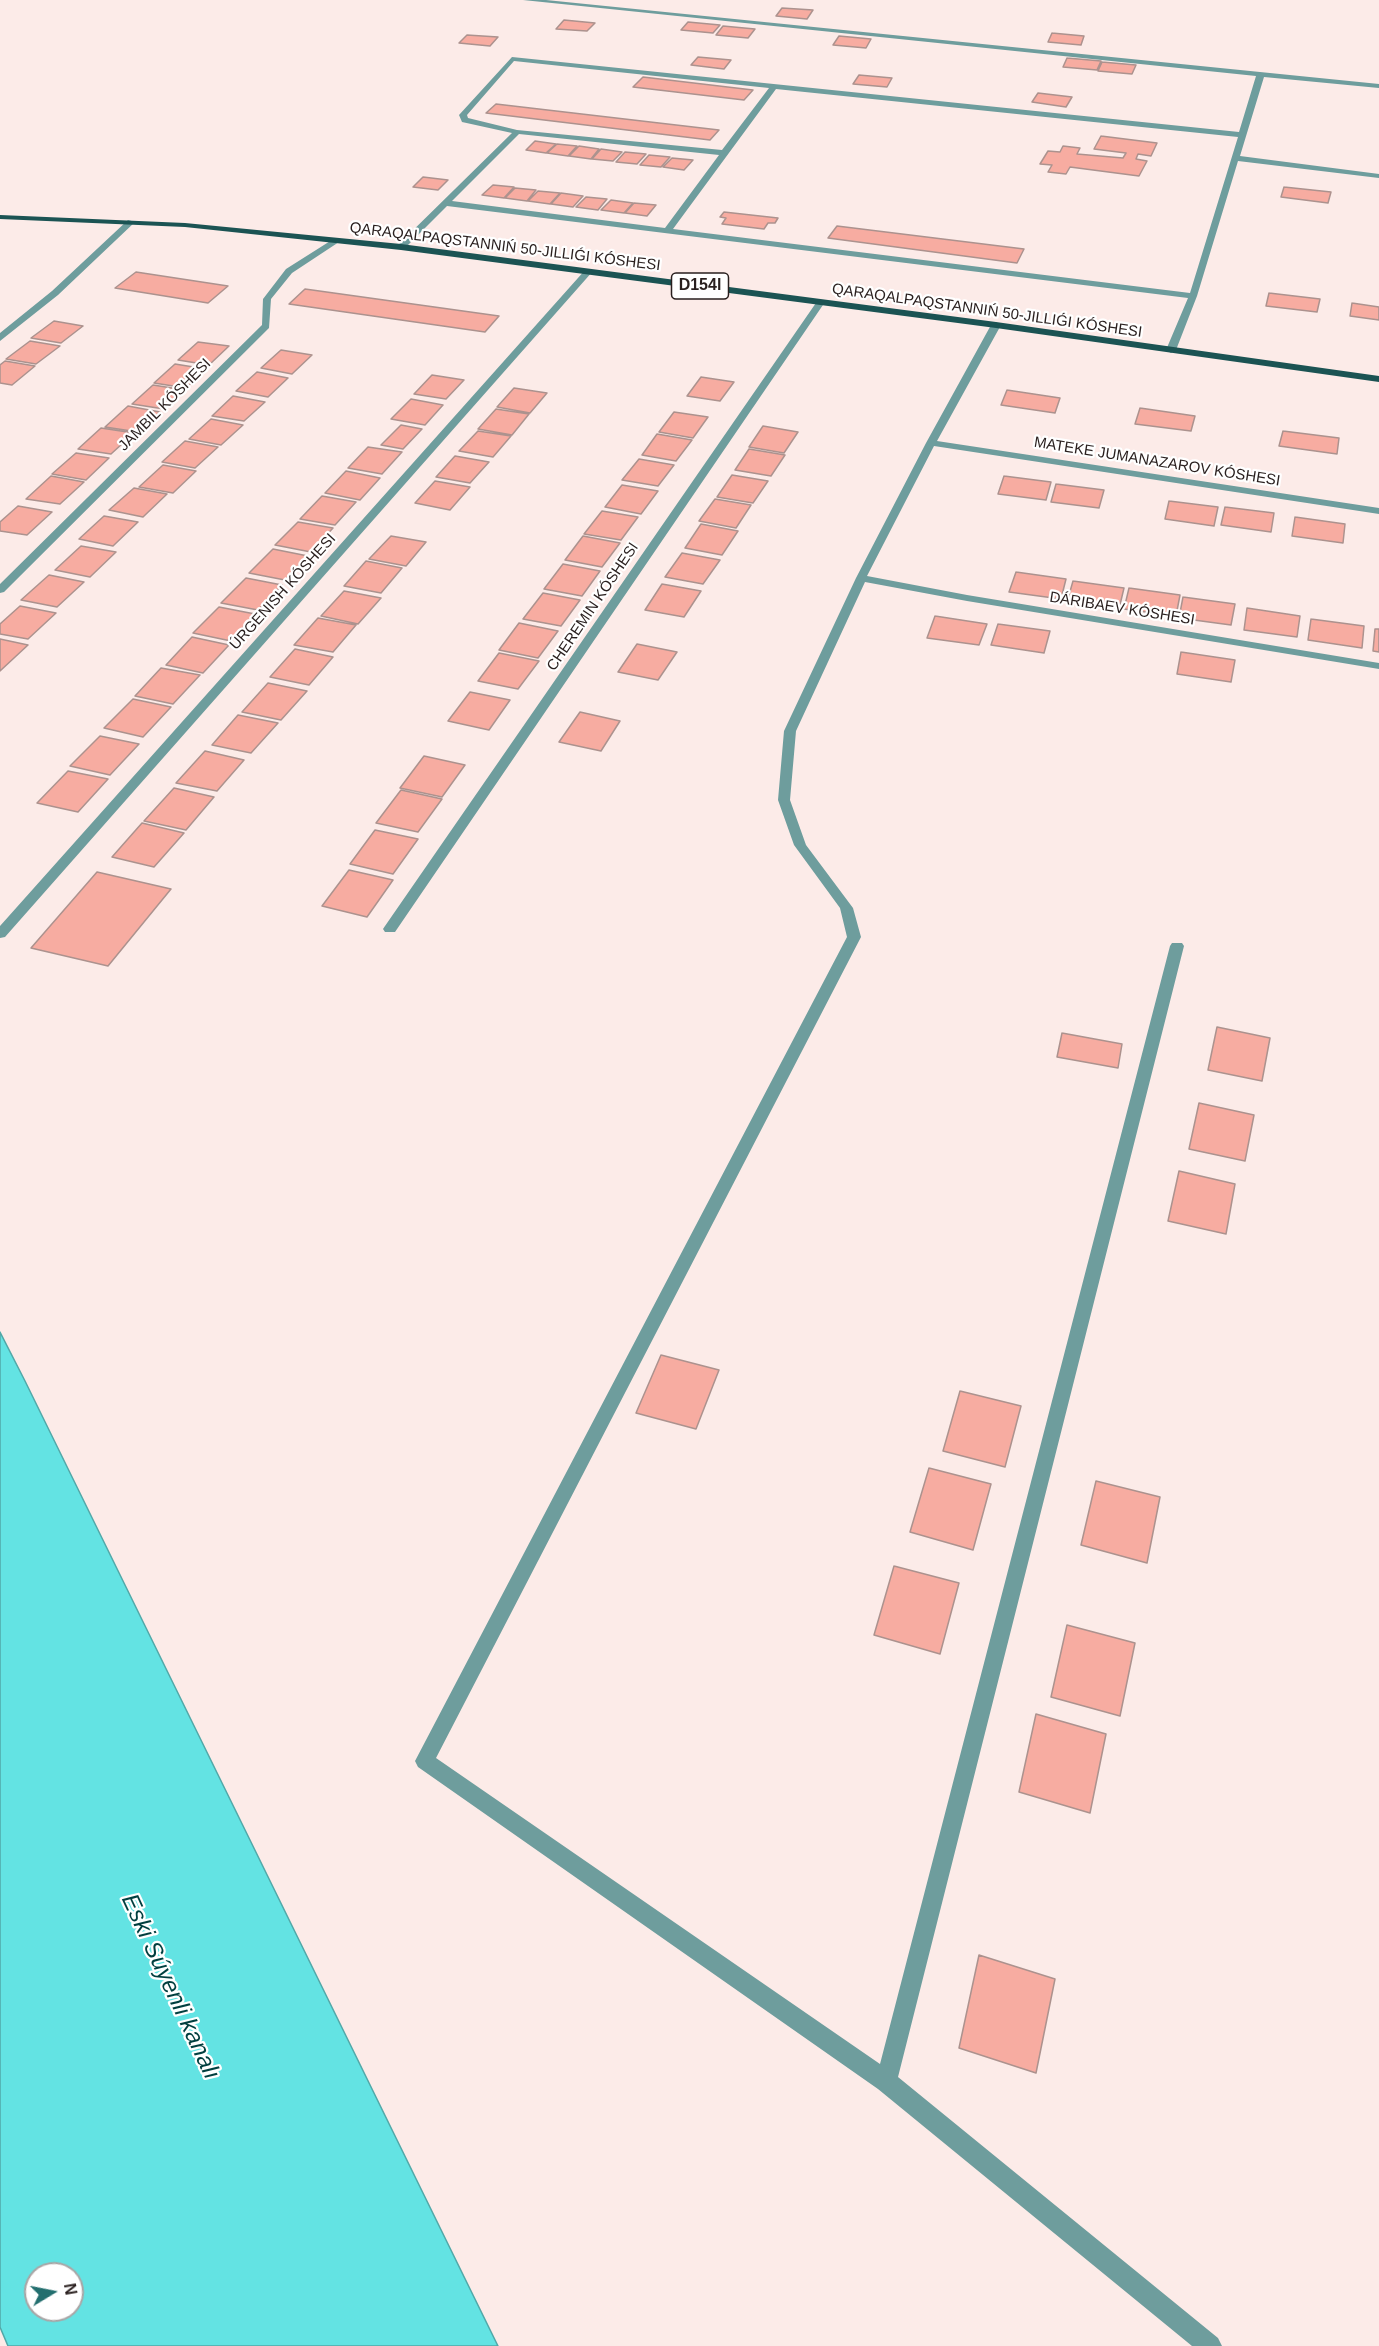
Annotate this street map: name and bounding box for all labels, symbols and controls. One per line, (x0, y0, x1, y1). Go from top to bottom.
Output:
street label: QARAQALPAQSTANNIŃ 50-JILLIǴI KÓSHESI (349, 219, 661, 275)
road number: D154l (672, 273, 728, 299)
street label: QARAQALPAQSTANNIŃ 50-JILLIǴI KÓSHESI (831, 280, 1143, 342)
street label: JAMBIL KÓSHESI (115, 355, 215, 455)
street label: MATEKE JUMANAZAROV KÓSHESI (1033, 434, 1281, 490)
street label: ÚRGENISH KÓSHESI (226, 530, 340, 654)
street label: CHEREMIN KÓSHESI (543, 539, 643, 675)
street label: DÁRIBAEV KÓSHESI (1048, 589, 1196, 629)
water label: Eski Súyenli kanalı (114, 1890, 226, 2084)
north arrow (24, 2262, 84, 2322)
text: N (61, 2282, 80, 2296)

